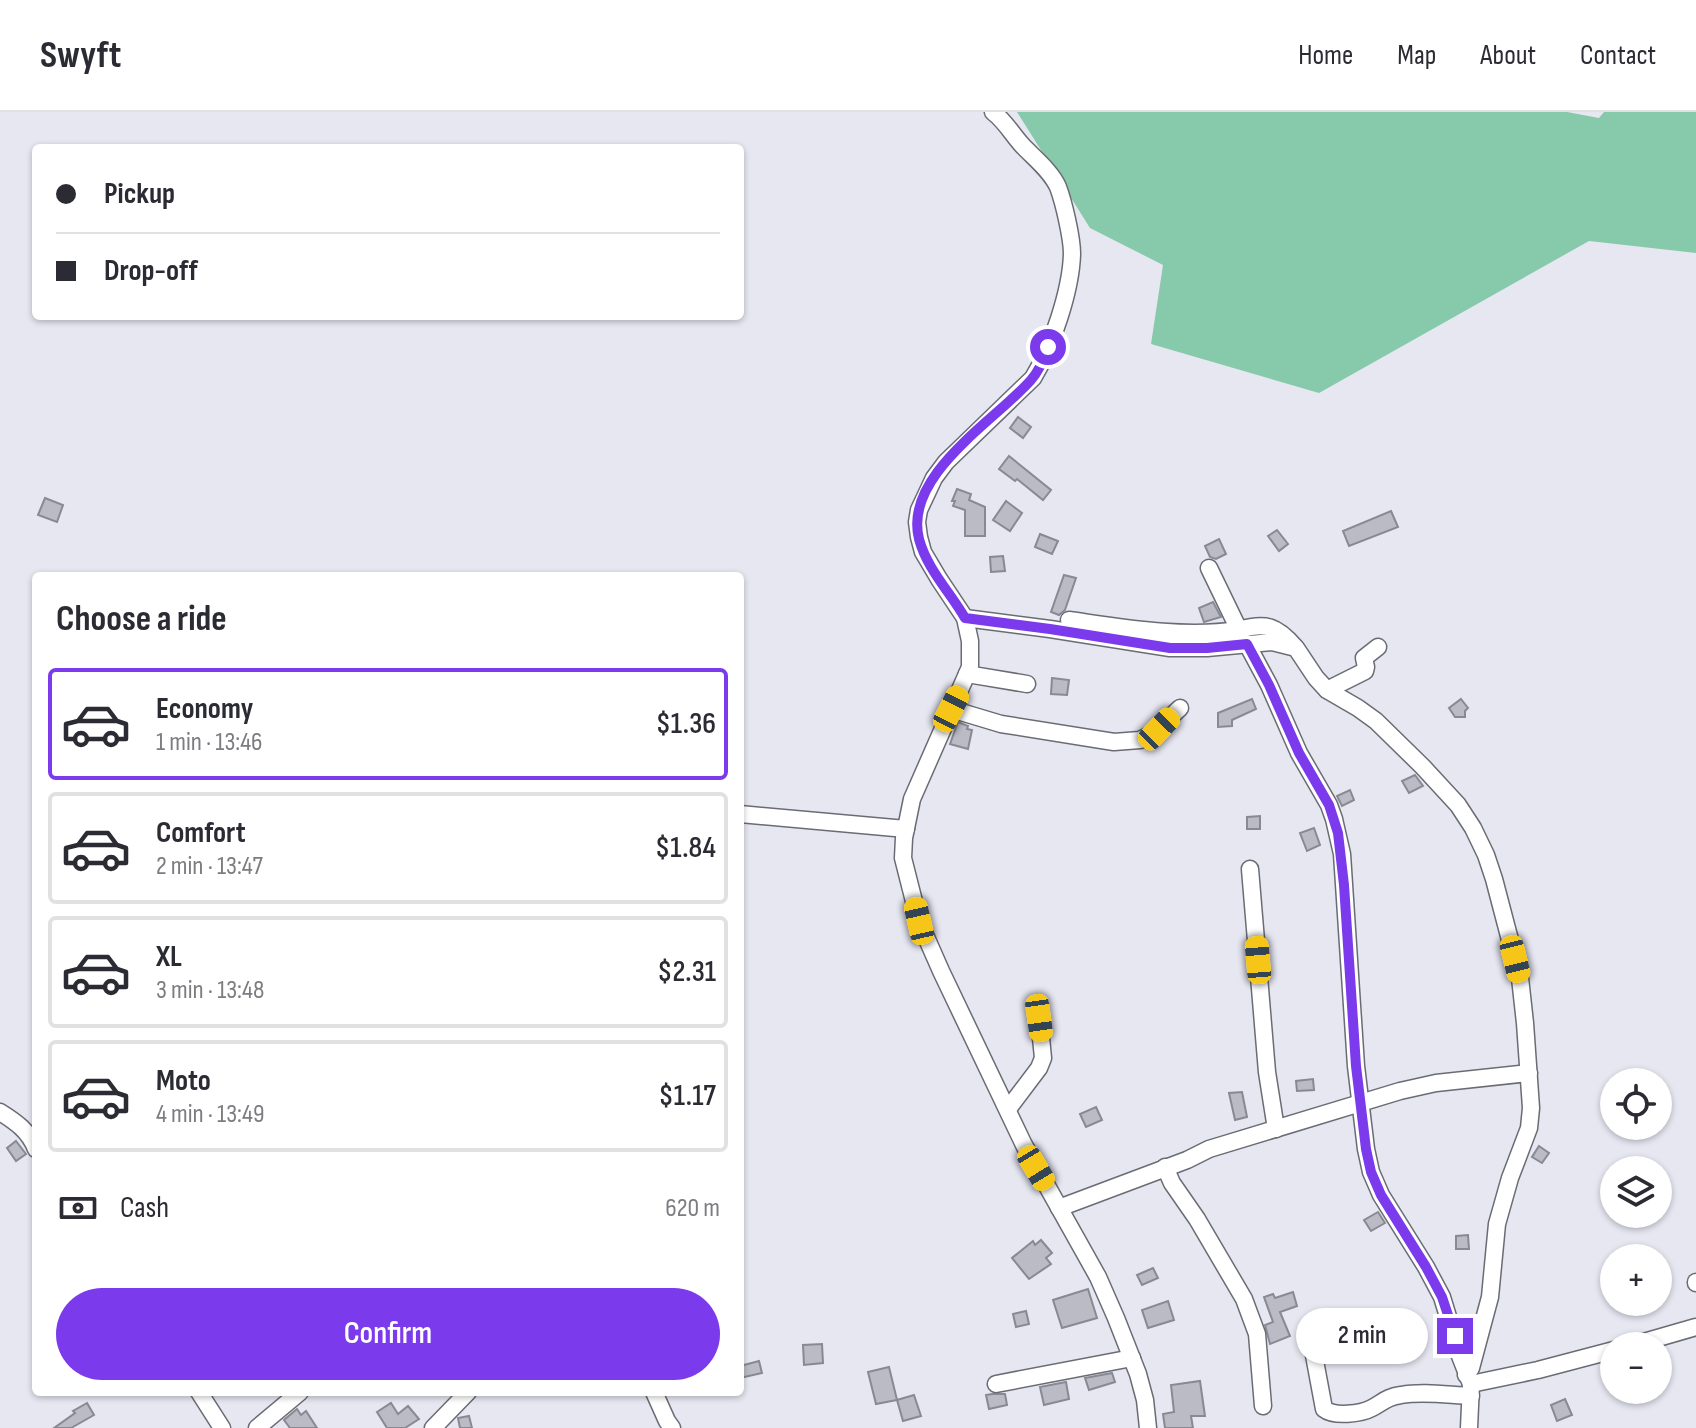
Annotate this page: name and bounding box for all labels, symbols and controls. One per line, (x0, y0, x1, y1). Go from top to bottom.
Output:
text: Swyft (40, 33, 121, 78)
text: Home (1298, 39, 1353, 72)
text: Map (1397, 39, 1436, 72)
text: About (1480, 39, 1536, 72)
text: Contact (1580, 39, 1656, 72)
text: Pickup (104, 176, 175, 212)
text: Drop-off (104, 253, 198, 289)
route start (1030, 329, 1066, 365)
text: Choose a ride (56, 598, 227, 641)
car (929, 682, 973, 736)
icon: car (60, 688, 132, 760)
text: Economy (156, 691, 253, 727)
car (1134, 703, 1184, 755)
text: $1.36 (656, 706, 716, 742)
text: 1 min · 13:46 (156, 727, 263, 758)
icon: car (60, 812, 132, 884)
text: Comfort (156, 815, 246, 851)
text: $1.84 (655, 830, 716, 866)
text: 2 min · 13:47 (156, 851, 263, 882)
car (902, 895, 936, 947)
car (1498, 933, 1532, 985)
car (1244, 935, 1272, 985)
icon: car (60, 936, 132, 1008)
text: XL (156, 939, 182, 975)
text: $2.31 (657, 954, 716, 990)
text: 3 min · 13:48 (156, 975, 264, 1006)
car (1024, 993, 1054, 1043)
icon: car (60, 1060, 132, 1132)
text: Moto (156, 1063, 211, 1099)
map controls (1600, 1068, 1672, 1404)
button: locate (1600, 1068, 1672, 1140)
text: $1.17 (658, 1078, 716, 1114)
text: 4 min · 13:49 (156, 1099, 264, 1130)
car (1013, 1141, 1059, 1195)
button: layers (1600, 1156, 1672, 1228)
icon: cash (56, 1186, 100, 1230)
text: Cash (120, 1190, 169, 1226)
text: 620 m (665, 1193, 720, 1224)
button: + (1600, 1244, 1672, 1316)
button: Confirm (56, 1288, 720, 1380)
callout: 2 min (1295, 1308, 1427, 1364)
route end (1437, 1318, 1473, 1354)
text: 2 min (1338, 1320, 1386, 1351)
button: − (1600, 1332, 1672, 1404)

